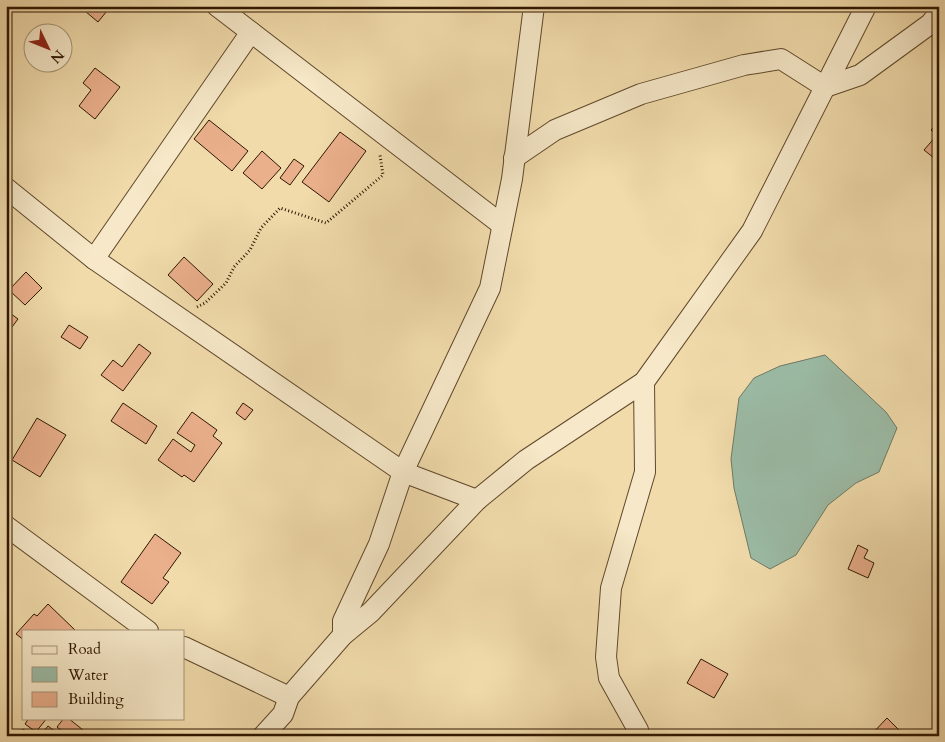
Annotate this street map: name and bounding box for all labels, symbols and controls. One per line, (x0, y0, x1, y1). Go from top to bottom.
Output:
north arrow (22, 22, 72, 72)
text: N (46, 46, 68, 67)
legend (22, 630, 185, 720)
text: Road (68, 639, 101, 659)
text: Water (67, 665, 109, 685)
text: Building (68, 689, 124, 709)

